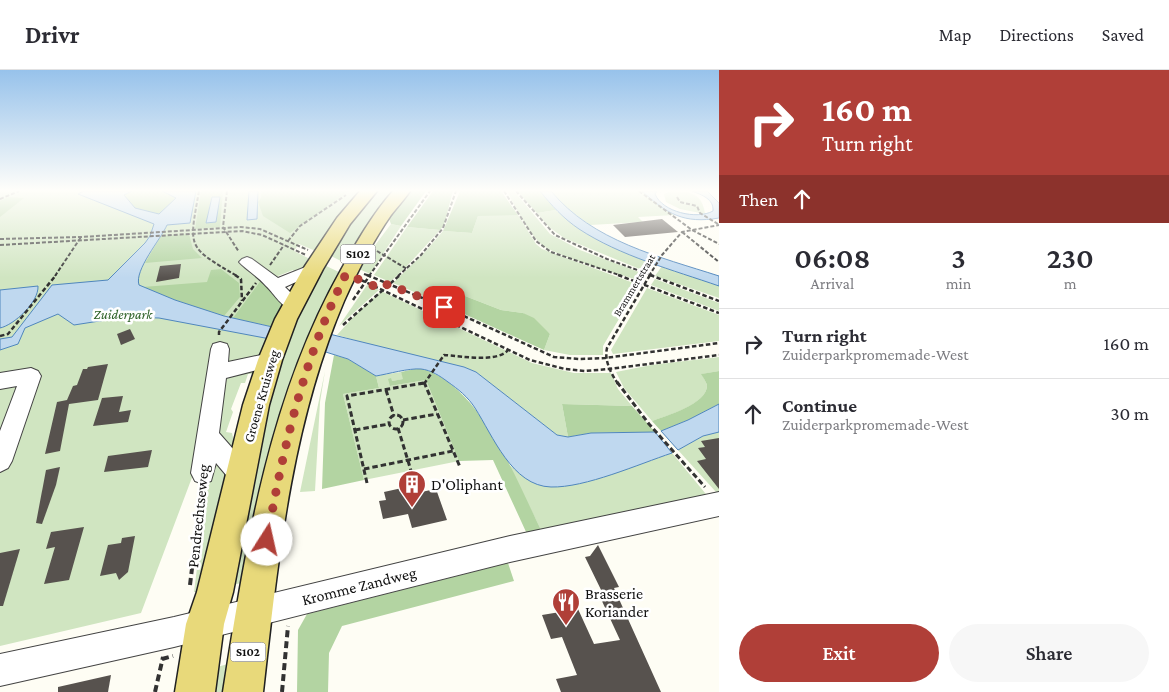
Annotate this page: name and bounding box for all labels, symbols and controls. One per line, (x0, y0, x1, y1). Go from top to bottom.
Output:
text: Drivr (25, 21, 80, 48)
text: Map (939, 25, 971, 45)
text: Directions (999, 25, 1074, 45)
text: Saved (1102, 25, 1144, 45)
icon: right (739, 90, 804, 155)
text: 160 m (822, 90, 912, 129)
text: Turn right (822, 131, 913, 156)
icon: ahead (788, 185, 816, 213)
text: Then (739, 189, 778, 210)
text: 06:08 (794, 241, 870, 274)
text: 3 (951, 241, 966, 274)
text: 230 (1047, 241, 1094, 274)
road number: S102 (340, 244, 376, 263)
street label: Brammertstraat (611, 252, 657, 318)
text: Arrival (811, 275, 854, 292)
text: min (946, 275, 971, 292)
text: m (1064, 275, 1077, 292)
pin (423, 286, 465, 328)
icon: arrive (430, 293, 458, 321)
park label: Zuiderpark (94, 306, 153, 322)
text: Turn right (782, 325, 867, 346)
icon: right (739, 330, 767, 358)
text: 160 m (1103, 333, 1149, 354)
text: Zuiderparkpromemade-West (782, 346, 969, 363)
street label: Groene Kruisweg (240, 348, 282, 444)
text: Continue (782, 395, 857, 416)
icon: ahead (739, 400, 767, 428)
text: 30 m (1110, 403, 1149, 424)
text: Zuiderparkpromemade-West (782, 416, 969, 433)
street label: Pendrechtseweg (184, 463, 213, 569)
building icon: D'Oliphant (397, 469, 427, 508)
place label: D'Oliphant (431, 476, 503, 494)
position arrow (240, 513, 292, 565)
street label: Kromme Zandweg (300, 563, 418, 609)
place label: Brasserie Koriander (585, 585, 649, 620)
restaurant icon: Brasserie Koriander (551, 587, 581, 626)
button: Exit (739, 624, 939, 682)
button: Share (949, 624, 1149, 682)
road number: S102 (230, 642, 266, 662)

